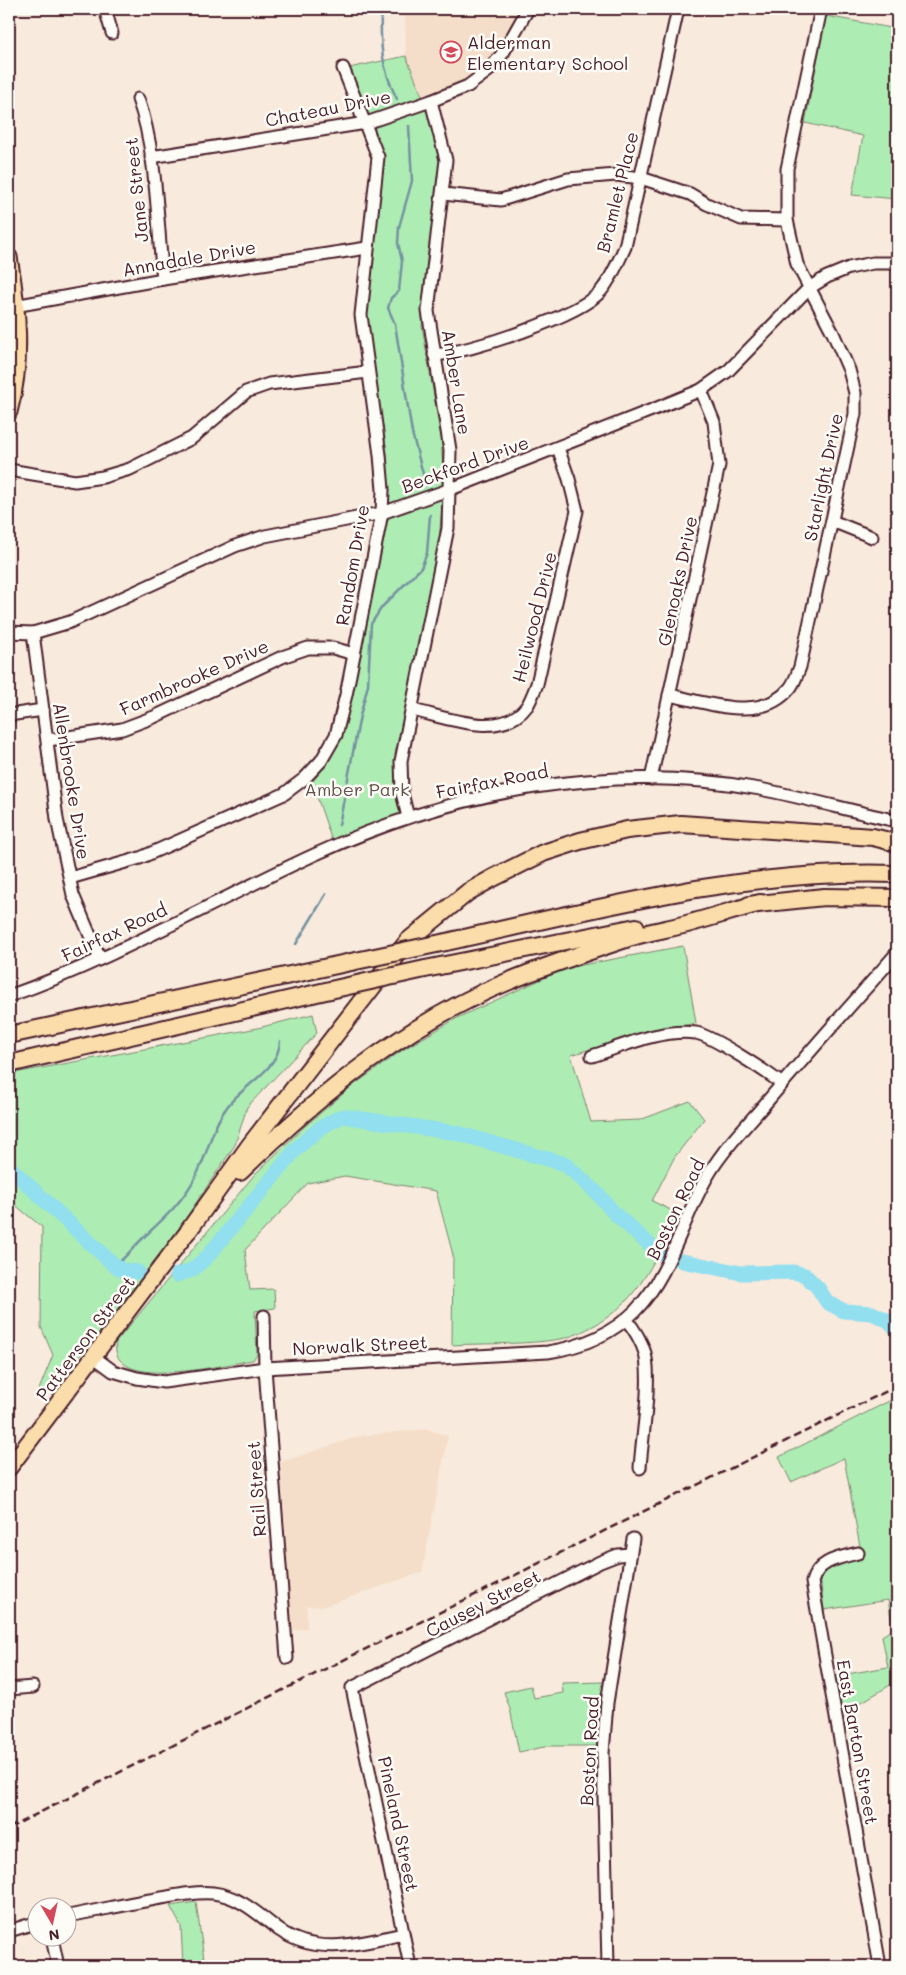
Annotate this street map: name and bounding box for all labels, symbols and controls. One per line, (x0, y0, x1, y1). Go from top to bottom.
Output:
place label: Alderman Elementary School (467, 30, 629, 75)
school or university icon: Alderman Elementary School (439, 40, 463, 64)
street label: Chateau Drive (263, 84, 393, 132)
street label: Bramlet Place (590, 129, 644, 255)
street label: Jane Street (119, 136, 153, 244)
street label: Annadale Drive (120, 234, 258, 282)
street label: Amber Lane (437, 328, 477, 436)
street label: Starlight Drive (798, 411, 848, 543)
street label: Beckford Drive (398, 430, 532, 498)
street label: Random Drive (330, 503, 374, 627)
street label: Glenoaks Drive (651, 514, 703, 648)
street label: Heilwood Drive (506, 549, 562, 685)
street label: Farmbrooke Drive (116, 633, 272, 721)
street label: Allenbrooke Drive (48, 701, 96, 861)
street label: Fairfax Road (434, 758, 550, 804)
park label: Amber Park (304, 777, 410, 801)
street label: Fairfax Road (57, 897, 171, 967)
street label: Boston Road (640, 1154, 710, 1264)
street label: Patterson Street (30, 1271, 140, 1405)
street label: Norwalk Street (292, 1329, 428, 1361)
street label: Rail Street (241, 1440, 271, 1538)
street label: Causey Street (421, 1564, 545, 1642)
street label: East Barton Street (832, 1658, 884, 1826)
street label: Boston Road (574, 1696, 604, 1806)
street label: Pineland Street (373, 1754, 425, 1894)
north arrow (28, 1898, 78, 1948)
text: N (47, 1925, 61, 1946)

